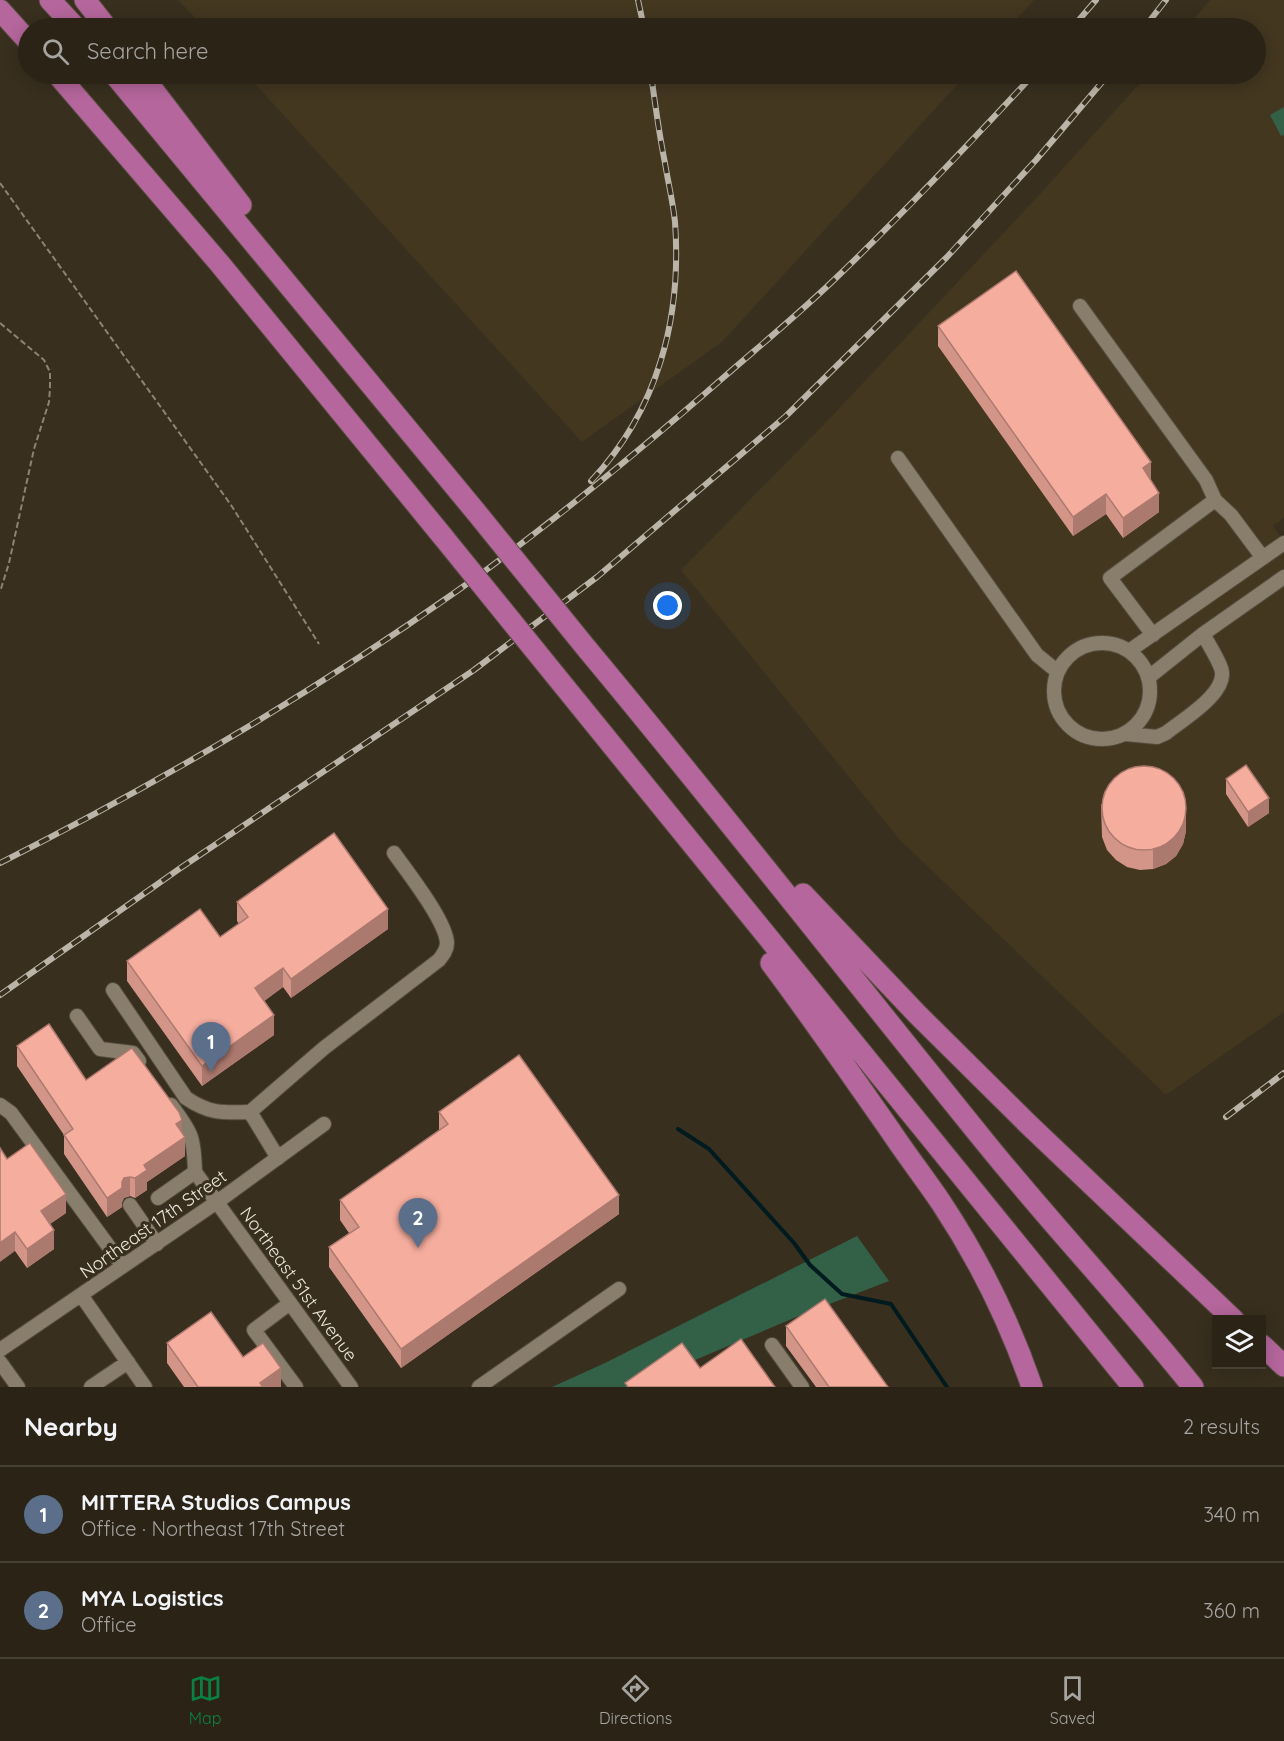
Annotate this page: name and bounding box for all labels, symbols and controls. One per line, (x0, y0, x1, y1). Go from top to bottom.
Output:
search box (18, 18, 1266, 84)
icon: search (39, 35, 72, 68)
text: Search here (87, 37, 208, 65)
your location (653, 591, 682, 620)
pin: 1 (192, 1022, 230, 1072)
street label: Northeast 17th Street (75, 1165, 231, 1283)
pin: 2 (398, 1198, 438, 1248)
street label: Northeast 51st Avenue (235, 1202, 363, 1366)
map controls (1212, 1315, 1266, 1369)
button: layers (1212, 1315, 1266, 1369)
text: Nearby (24, 1410, 118, 1443)
text: 2 results (1183, 1414, 1260, 1439)
text: MITTERA Studios Campus (81, 1488, 351, 1516)
text: 1 (40, 1502, 47, 1527)
text: 340 m (1203, 1502, 1260, 1527)
text: Office · Northeast 17th Street (81, 1516, 345, 1541)
text: MYA Logistics (81, 1584, 224, 1612)
text: 2 (38, 1598, 49, 1623)
text: 360 m (1203, 1598, 1260, 1623)
text: Office (81, 1612, 137, 1637)
tab: Map (189, 1672, 222, 1728)
tab: Directions (599, 1672, 672, 1728)
tab: Saved (1050, 1672, 1095, 1728)

